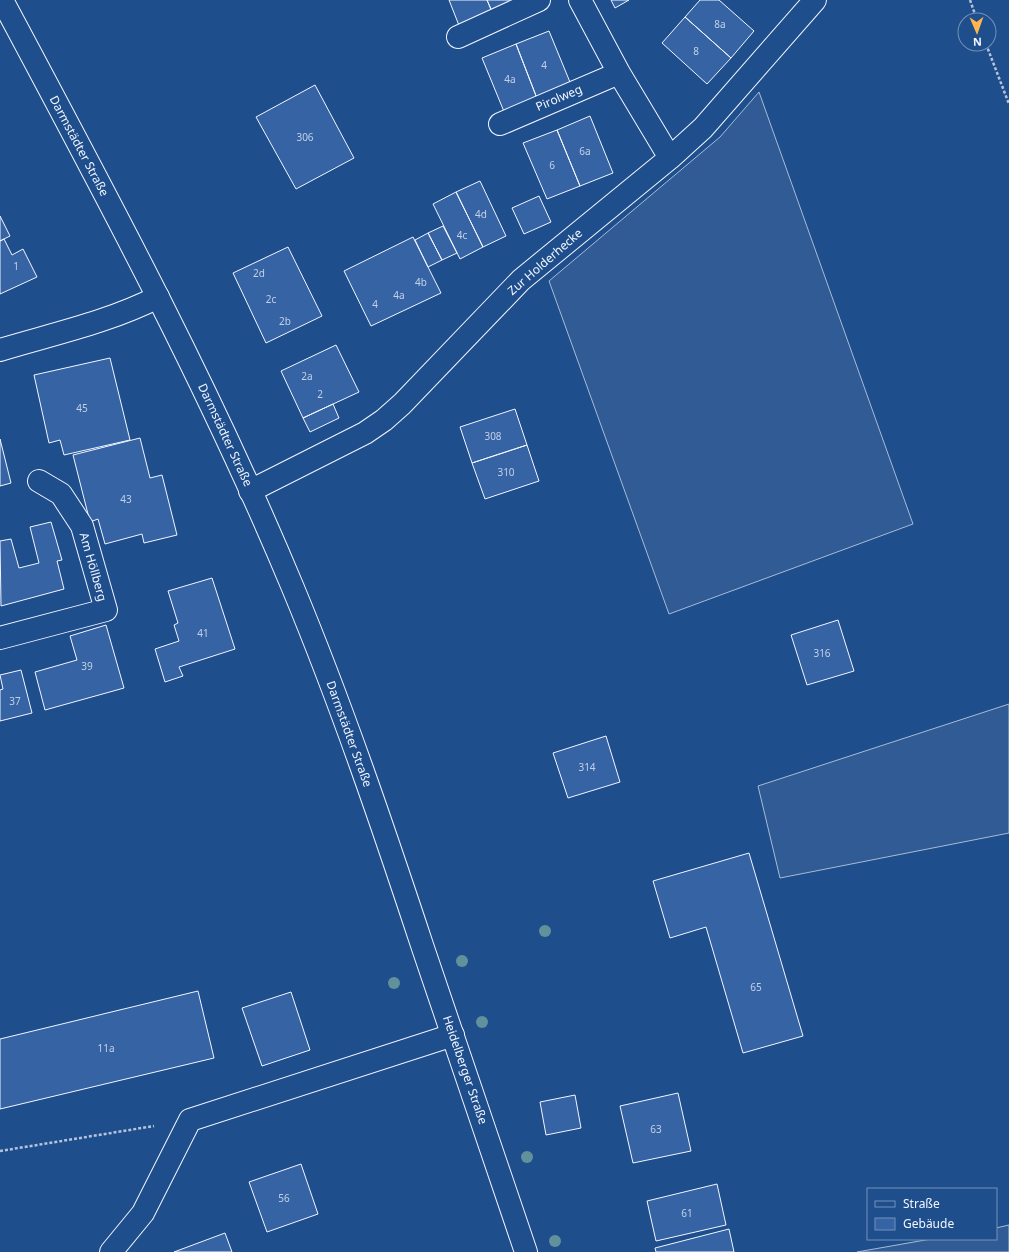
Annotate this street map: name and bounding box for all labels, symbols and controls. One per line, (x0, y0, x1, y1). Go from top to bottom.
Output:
north arrow (957, 12, 997, 52)
house number: 8a (714, 17, 726, 31)
text: N (973, 35, 982, 50)
house number: 8 (693, 44, 699, 58)
house number: 4 (541, 58, 547, 72)
house number: 4a (504, 72, 516, 86)
street label: Pirolweg (533, 80, 585, 115)
street label: Darmstädter Straße (46, 92, 113, 199)
house number: 306 (296, 130, 314, 144)
house number: 6a (579, 144, 591, 158)
house number: 6 (549, 158, 555, 172)
house number: 4d (475, 207, 487, 221)
street label: Zur Holderhecke (504, 224, 586, 299)
house number: 4c (457, 228, 467, 242)
house number: 1 (13, 259, 19, 273)
house number: 2d (253, 266, 265, 280)
house number: 4b (415, 275, 427, 289)
house number: 4a (393, 288, 405, 302)
house number: 2c (266, 292, 276, 306)
house number: 4 (372, 297, 378, 311)
house number: 2b (279, 314, 291, 328)
house number: 2a (301, 369, 313, 383)
street label: Darmstädter Straße (194, 381, 257, 489)
house number: 2 (317, 387, 323, 401)
house number: 45 (76, 401, 88, 415)
house number: 308 (484, 429, 502, 443)
house number: 310 (497, 465, 515, 479)
house number: 43 (120, 492, 132, 506)
street label: Am Höllberg (76, 531, 111, 603)
house number: 41 (197, 626, 209, 640)
house number: 316 (813, 646, 831, 660)
house number: 39 (81, 659, 93, 673)
street label: Darmstädter Straße (322, 678, 377, 789)
house number: 37 (9, 694, 21, 708)
house number: 314 (578, 760, 596, 774)
house number: 65 (750, 980, 762, 994)
street label: Heidelberger Straße (439, 1013, 492, 1127)
house number: 11a (97, 1041, 115, 1055)
house number: 63 (650, 1122, 662, 1136)
legend (867, 1188, 997, 1240)
house number: 56 (278, 1191, 290, 1205)
text: Straße (903, 1195, 940, 1212)
house number: 61 (681, 1206, 693, 1220)
text: Gebäude (903, 1215, 954, 1232)

